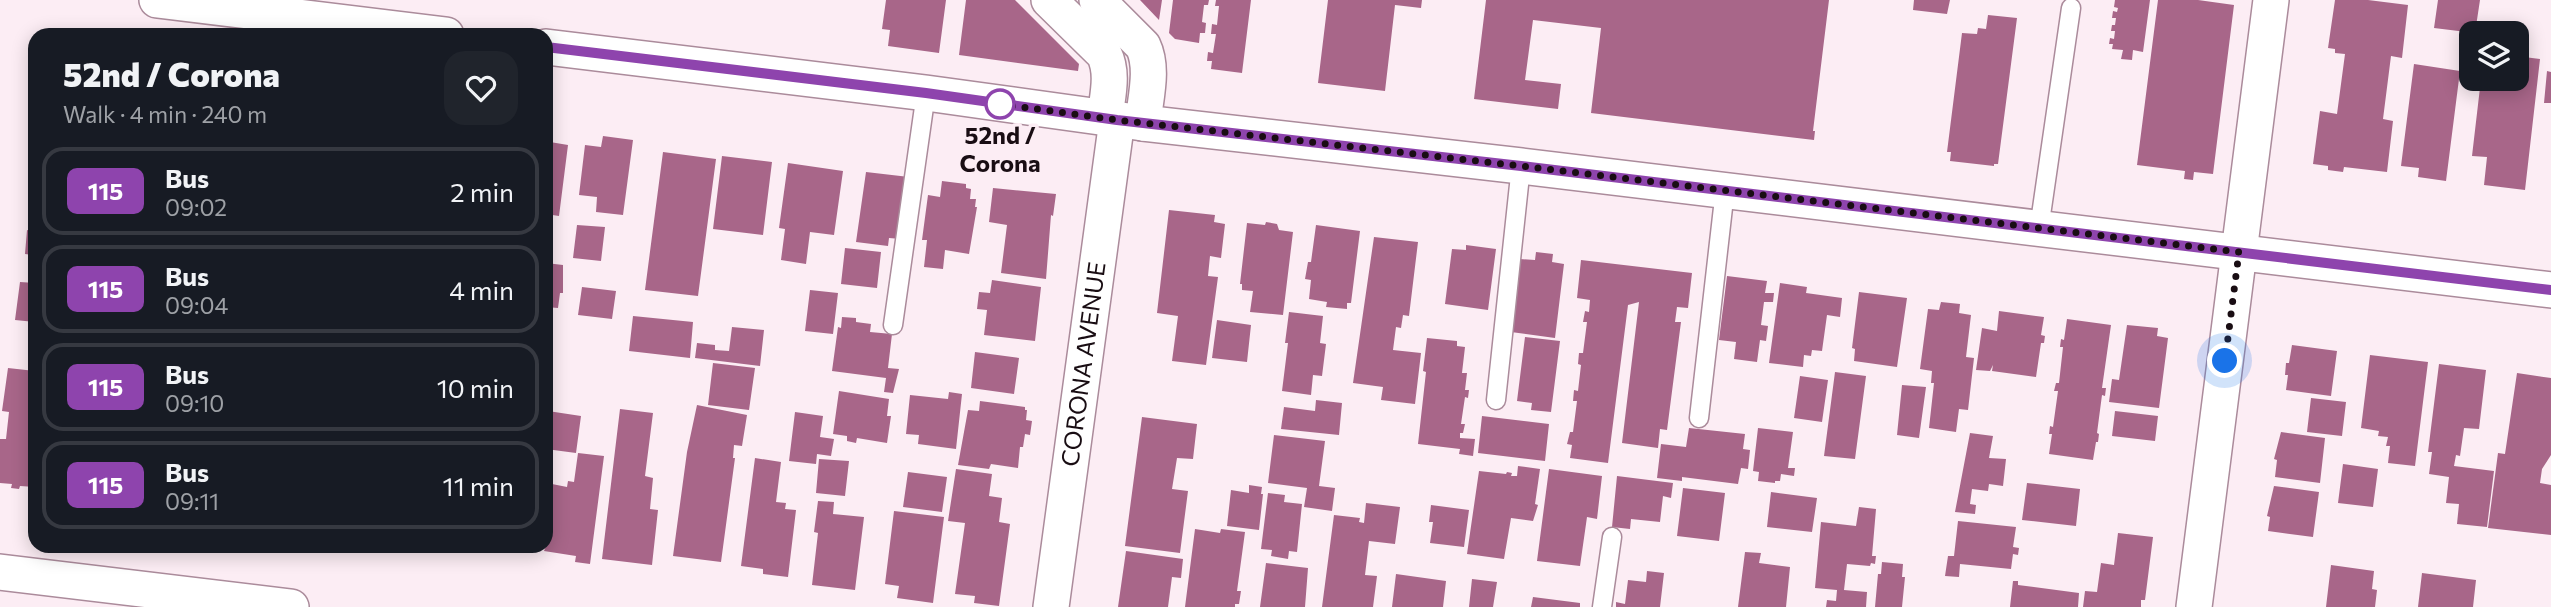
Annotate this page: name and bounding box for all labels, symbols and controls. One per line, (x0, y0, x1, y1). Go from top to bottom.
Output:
map controls (2459, 21, 2529, 91)
button: layers (2459, 21, 2529, 91)
button: heart (444, 51, 518, 125)
text: 52nd / Corona (63, 53, 280, 94)
marker: 52nd / Corona (985, 89, 1015, 119)
text: Walk · 4 min · 240 m (63, 100, 267, 128)
place label: 52nd / Corona (959, 120, 1041, 177)
text: Bus (165, 162, 209, 193)
text: 115 (88, 176, 123, 205)
text: 2 min (450, 176, 514, 207)
text: 09:02 (165, 193, 227, 221)
text: Bus (165, 260, 209, 291)
street label: CORONA AVENUE (1054, 260, 1111, 468)
text: 115 (88, 274, 123, 303)
text: 4 min (449, 274, 514, 305)
text: 09:04 (165, 291, 228, 319)
your location (2207, 343, 2242, 378)
text: Bus (165, 358, 209, 389)
text: 115 (88, 372, 123, 401)
text: 10 min (437, 372, 514, 403)
text: 09:10 (165, 389, 224, 417)
text: Bus (165, 456, 209, 487)
text: 115 (88, 470, 123, 499)
text: 11 min (443, 470, 514, 501)
text: 09:11 (165, 487, 219, 515)

